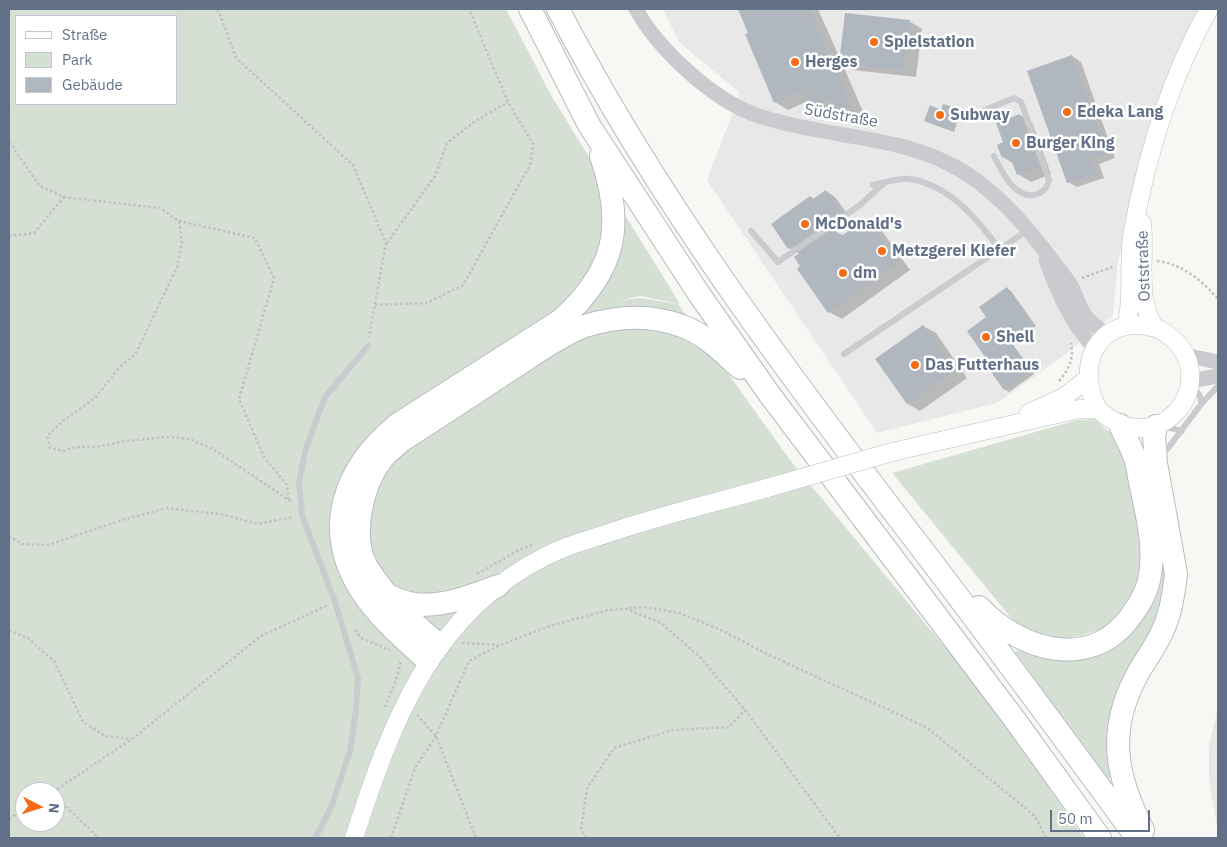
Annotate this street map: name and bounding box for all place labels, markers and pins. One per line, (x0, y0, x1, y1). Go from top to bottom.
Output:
place label: Spielstation (884, 32, 974, 52)
marker: Spielstation (868, 36, 880, 48)
place label: Herges (805, 52, 858, 72)
marker: Herges (789, 56, 801, 68)
place label: Edeka Lang (1077, 102, 1163, 122)
place label: Subway (950, 105, 1010, 125)
marker: Edeka Lang (1061, 106, 1073, 118)
marker: Subway (934, 109, 946, 121)
place label: Burger King (1026, 133, 1114, 153)
marker: Burger King (1010, 137, 1022, 149)
place label: McDonald's (815, 214, 902, 234)
marker: McDonald's (799, 218, 811, 230)
place label: Metzgerei Kiefer (892, 241, 1016, 261)
marker: Metzgerei Kiefer (876, 245, 888, 257)
place label: dm (853, 263, 877, 283)
marker: dm (837, 267, 849, 279)
place label: Shell (996, 327, 1034, 347)
marker: Shell (980, 331, 992, 343)
place label: Das Futterhaus (925, 355, 1039, 375)
marker: Das Futterhaus (909, 359, 921, 371)

